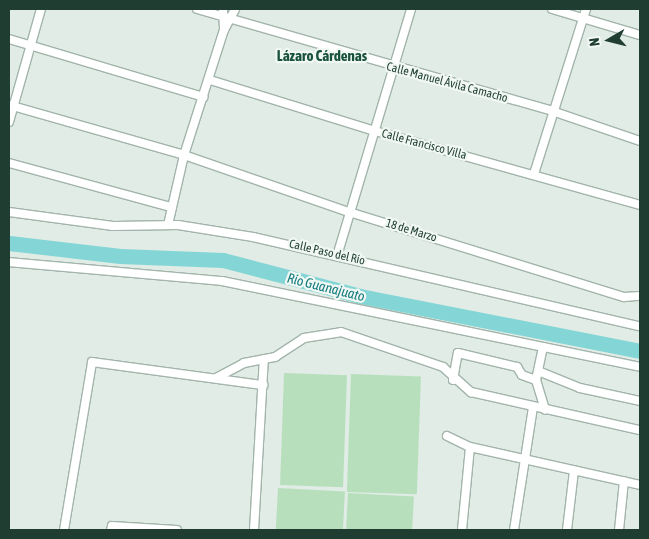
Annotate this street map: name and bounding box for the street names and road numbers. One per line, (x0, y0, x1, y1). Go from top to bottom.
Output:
street label: Calle Manuel Ávila Camacho (385, 60, 509, 106)
street label: Calle Francisco Villa (380, 127, 468, 163)
street label: 18 de Marzo (384, 216, 438, 246)
street label: Calle Paso del Río (288, 237, 366, 269)

